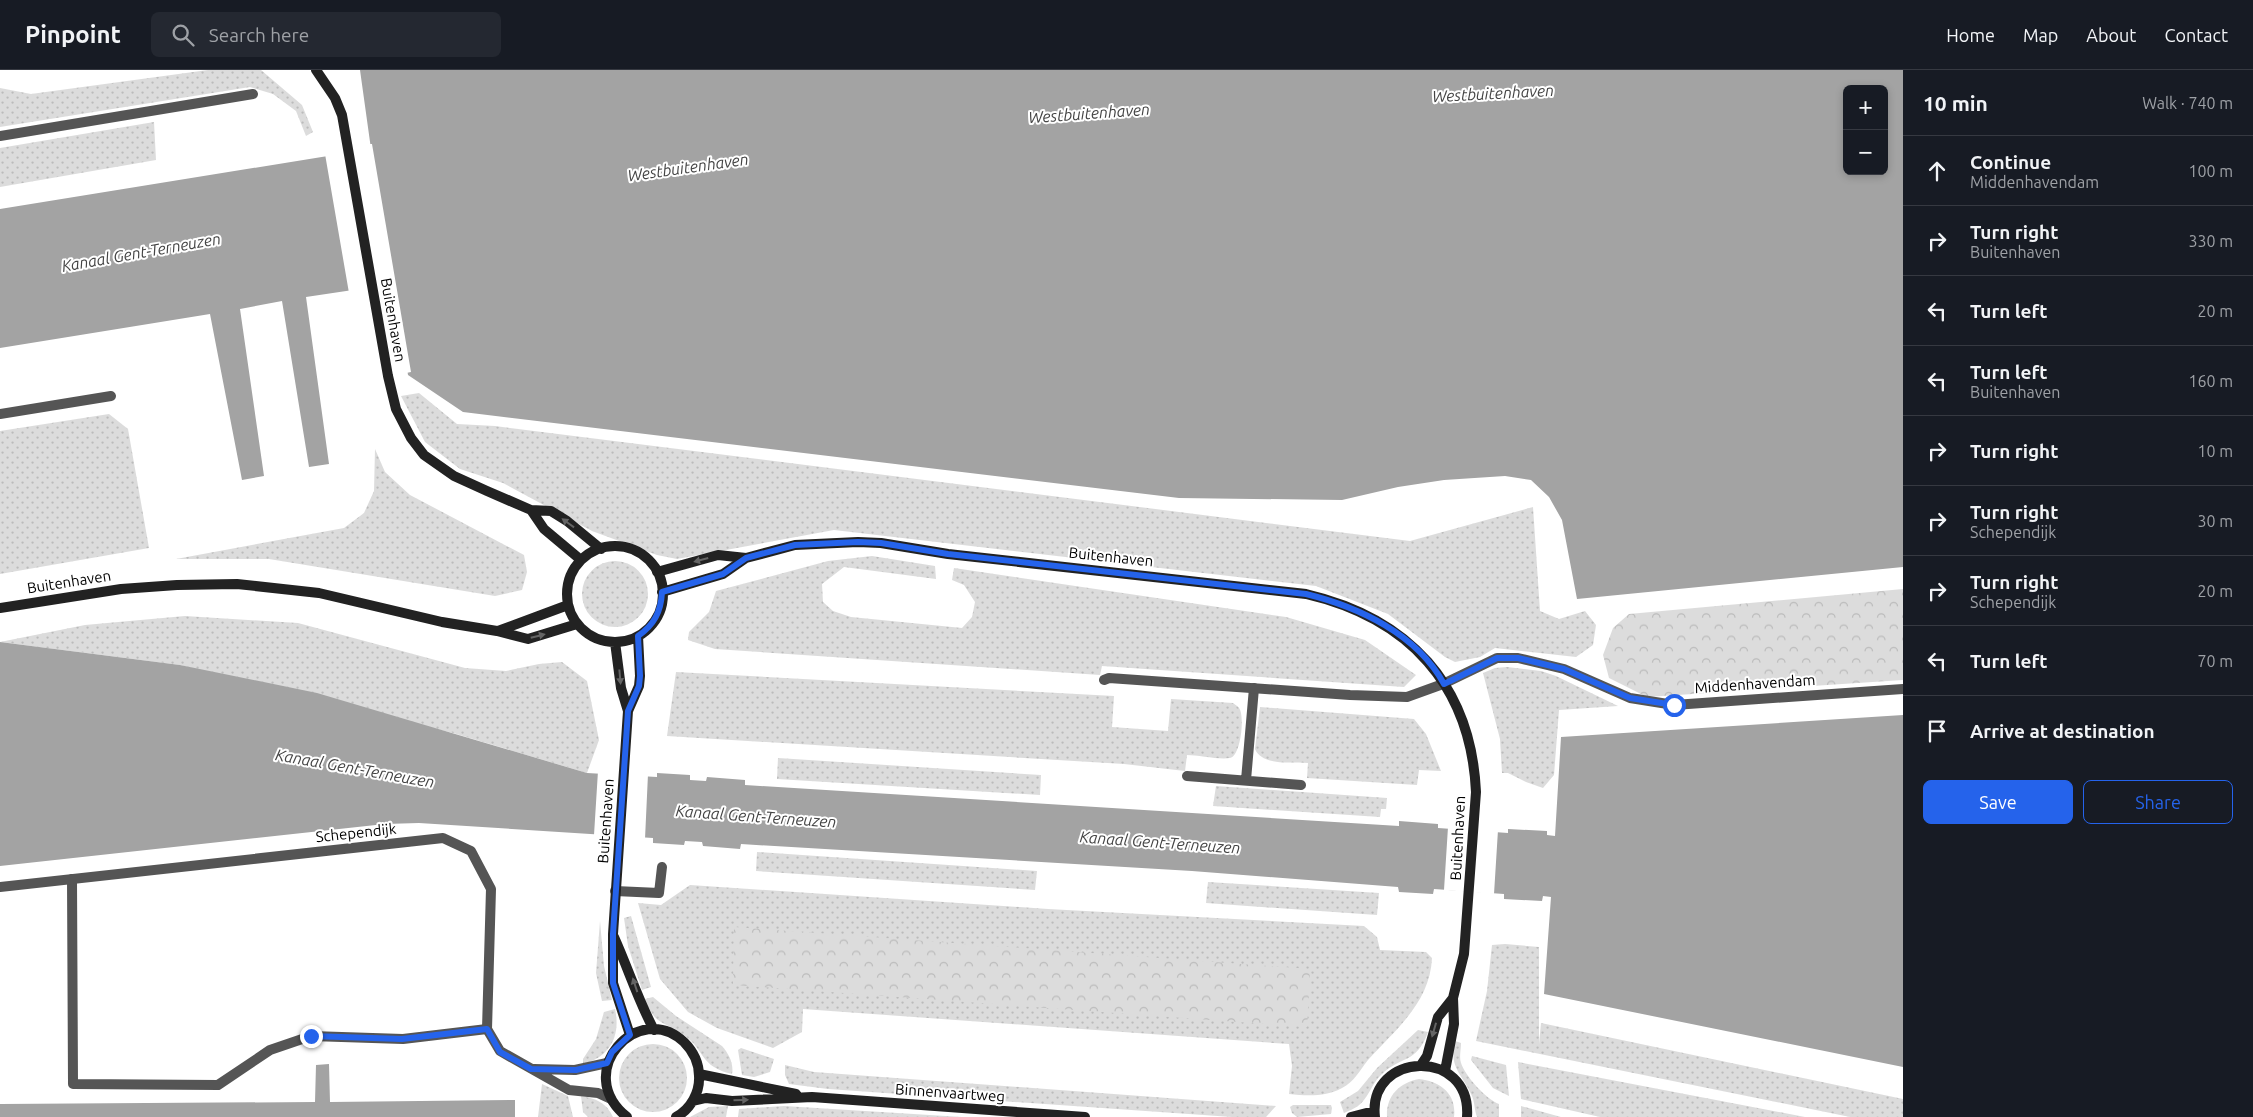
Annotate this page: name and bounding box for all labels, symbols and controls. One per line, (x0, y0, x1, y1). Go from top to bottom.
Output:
search box (151, 12, 501, 57)
text: Pinpoint (25, 21, 121, 48)
icon: search (169, 21, 197, 49)
text: Search here (209, 24, 309, 46)
text: Home (1946, 25, 1995, 45)
text: Map (2023, 25, 2058, 45)
text: About (2086, 25, 2136, 45)
text: Contact (2164, 25, 2228, 45)
water label: Westbuitenhaven (1432, 81, 1554, 105)
map controls (1843, 85, 1888, 175)
button: + (1843, 85, 1888, 130)
text: 10 min (1923, 91, 1988, 115)
text: Walk · 740 m (2142, 94, 2233, 112)
water label: Westbuitenhaven (1028, 100, 1150, 126)
button: − (1843, 130, 1888, 175)
water label: Westbuitenhaven (626, 150, 750, 184)
text: Continue (1970, 151, 2051, 173)
icon: ahead (1923, 157, 1951, 185)
text: 100 m (2188, 162, 2233, 180)
text: Middenhavendam (1970, 173, 2099, 191)
text: Turn right (1970, 221, 2058, 243)
icon: right (1923, 227, 1951, 255)
water label: Kanaal Gent-Terneuzen (60, 229, 222, 275)
text: 330 m (2188, 232, 2233, 250)
text: Buitenhaven (1970, 243, 2061, 261)
street label: Buitenhaven (378, 277, 409, 363)
icon: left (1923, 297, 1951, 325)
text: Turn left (1970, 300, 2048, 322)
text: 20 m (2197, 302, 2233, 320)
text: Turn left (1970, 361, 2048, 383)
icon: left (1923, 367, 1951, 395)
text: 160 m (2188, 372, 2233, 390)
text: Buitenhaven (1970, 383, 2061, 401)
icon: right (1923, 437, 1951, 465)
text: Turn right (1970, 440, 2058, 462)
text: 10 m (2197, 442, 2233, 460)
text: Turn right (1970, 501, 2058, 523)
icon: right (1923, 507, 1951, 535)
text: 30 m (2197, 512, 2233, 530)
one-way arrow (562, 518, 575, 528)
text: Schependijk (1970, 523, 2056, 541)
street label: Buitenhaven (1068, 544, 1154, 569)
one-way arrow (693, 556, 708, 564)
street label: Buitenhaven (26, 566, 112, 597)
text: Turn right (1970, 571, 2058, 593)
icon: right (1923, 577, 1951, 605)
text: 20 m (2197, 582, 2233, 600)
text: Schependijk (1970, 593, 2056, 611)
one-way arrow (530, 632, 545, 640)
icon: left (1923, 647, 1951, 675)
text: Turn left (1970, 650, 2048, 672)
text: 70 m (2197, 652, 2233, 670)
one-way arrow (616, 669, 624, 685)
street label: Middenhavendam (1694, 671, 1816, 696)
route start (1663, 694, 1686, 717)
icon: arrive (1923, 717, 1951, 745)
text: Arrive at destination (1970, 720, 2155, 742)
water label: Kanaal Gent-Terneuzen (274, 745, 436, 791)
street label: Buitenhaven (594, 778, 617, 864)
button: Save (1923, 780, 2073, 824)
button: Share (2083, 780, 2233, 824)
street label: Buitenhaven (1447, 795, 1468, 881)
water label: Kanaal Gent-Terneuzen (675, 801, 837, 831)
street label: Schependijk (315, 820, 398, 845)
water label: Kanaal Gent-Terneuzen (1079, 827, 1241, 857)
one-way arrow (630, 977, 638, 992)
one-way arrow (1430, 1023, 1438, 1038)
route end (300, 1025, 323, 1048)
street label: Binnenvaartweg (895, 1080, 1005, 1105)
one-way arrow (733, 1096, 749, 1104)

